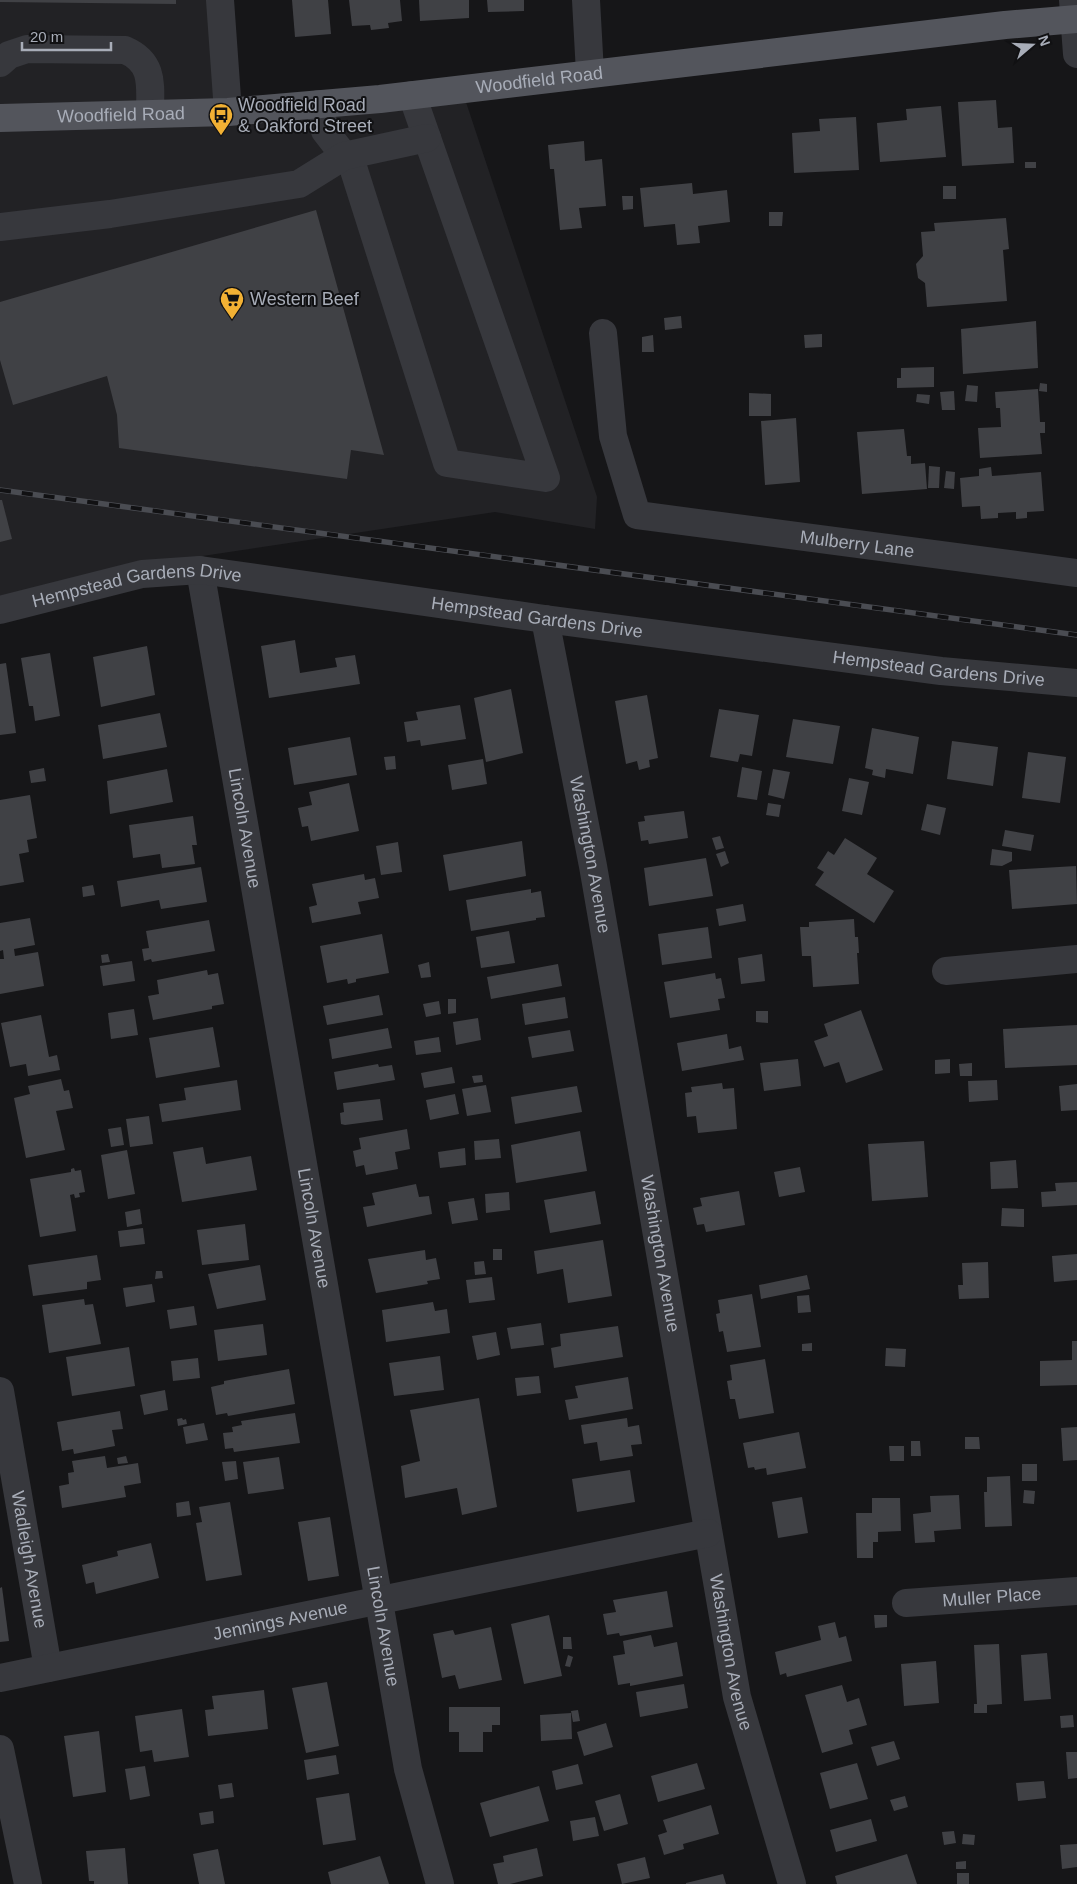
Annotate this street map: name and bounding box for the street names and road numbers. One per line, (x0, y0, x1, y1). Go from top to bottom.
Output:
street label: Woodfield Road (475, 63, 604, 98)
street label: Woodfield Road (57, 103, 185, 126)
street label: Mulberry Lane (799, 527, 915, 561)
street label: Hempstead Gardens Drive (30, 560, 243, 611)
street label: Hempstead Gardens Drive (430, 593, 644, 642)
street label: Hempstead Gardens Drive (832, 647, 1046, 690)
street label: Lincoln Avenue (225, 766, 265, 890)
street label: Washington Avenue (566, 775, 614, 935)
street label: Lincoln Avenue (294, 1166, 334, 1290)
street label: Washington Avenue (637, 1173, 684, 1334)
street label: Wadleigh Avenue (7, 1489, 51, 1630)
street label: Lincoln Avenue (363, 1564, 403, 1688)
street label: Washington Avenue (706, 1573, 756, 1733)
street label: Muller Place (942, 1584, 1042, 1610)
street label: Jennings Avenue (211, 1597, 349, 1644)

